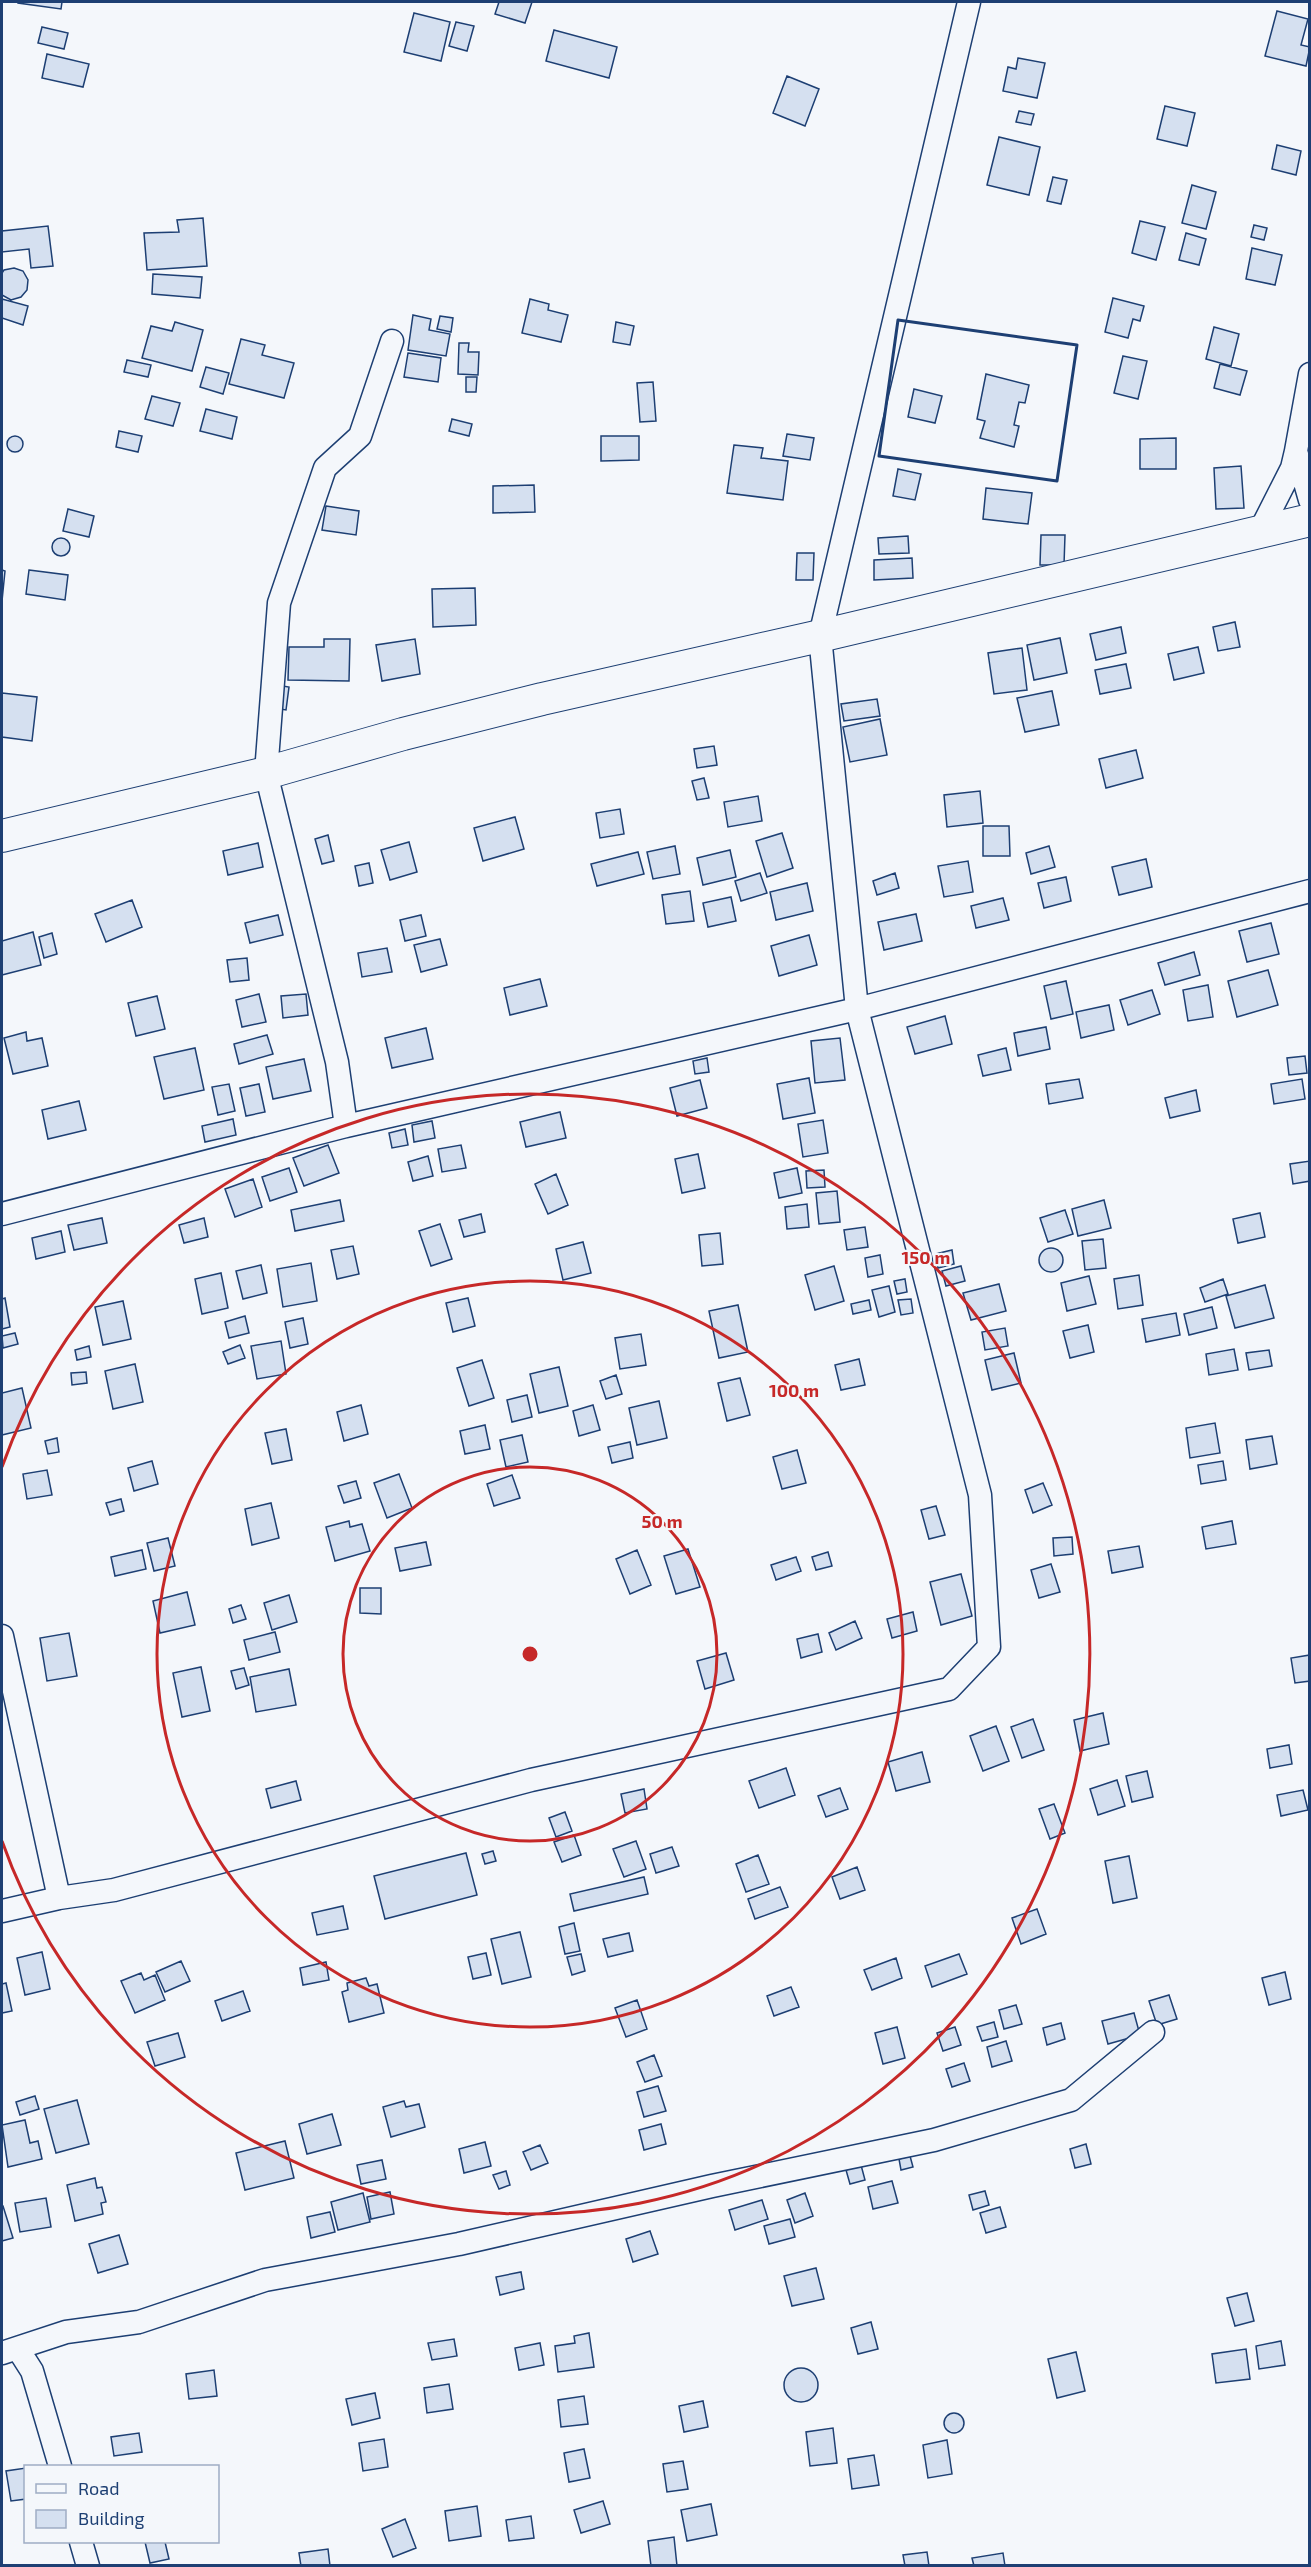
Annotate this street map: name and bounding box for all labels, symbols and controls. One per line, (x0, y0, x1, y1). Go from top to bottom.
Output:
text: 150 m (902, 1246, 950, 1268)
text: 100 m (769, 1379, 819, 1401)
text: 50 m (641, 1510, 683, 1532)
centre of rings (520, 1644, 540, 1664)
legend (24, 2465, 219, 2543)
text: Road (78, 2477, 119, 2499)
text: Building (78, 2507, 145, 2529)

